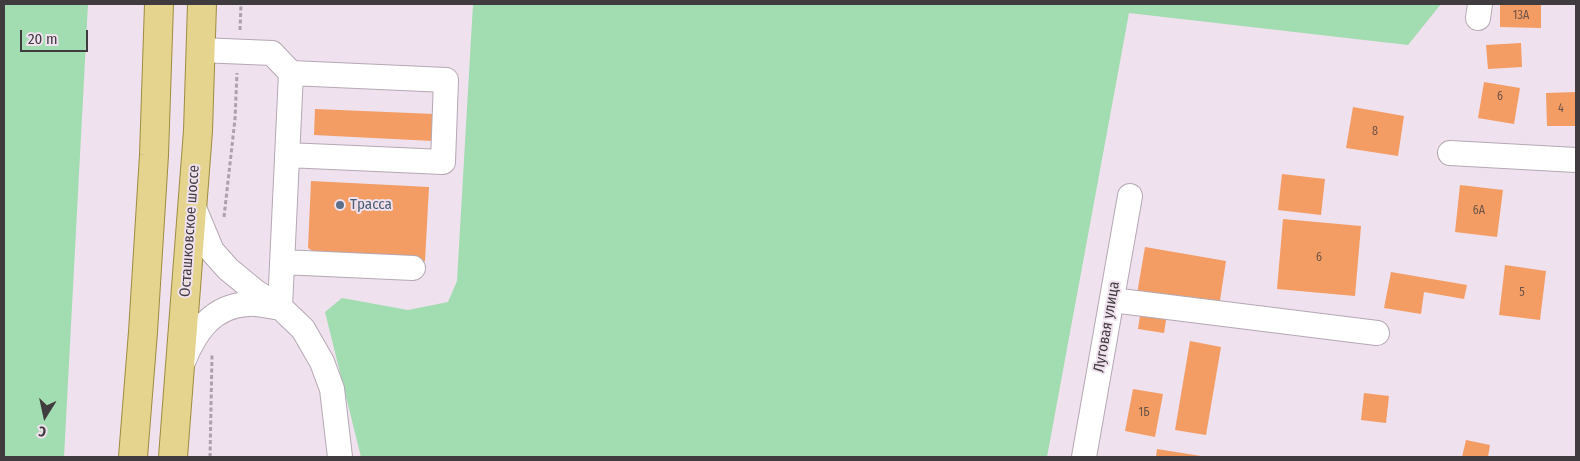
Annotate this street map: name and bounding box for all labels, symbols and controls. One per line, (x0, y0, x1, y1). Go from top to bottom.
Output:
house number: 13А (1513, 9, 1529, 23)
scale bar (22, 20, 90, 52)
text: 20 m (28, 30, 58, 48)
house number: 6 (1497, 90, 1503, 104)
house number: 4 (1558, 102, 1564, 116)
house number: 8 (1372, 125, 1378, 139)
street label: Осташковское шоссе (176, 164, 204, 298)
place label: Трасса (350, 196, 392, 214)
marker: Трасса (334, 199, 346, 211)
house number: 6А (1473, 204, 1485, 218)
house number: 6 (1316, 251, 1322, 265)
street label: Луговая улица (1090, 280, 1124, 374)
house number: 5 (1519, 286, 1525, 300)
north arrow (20, 391, 70, 441)
house number: 1Б (1139, 406, 1149, 420)
text: С (37, 422, 47, 440)

